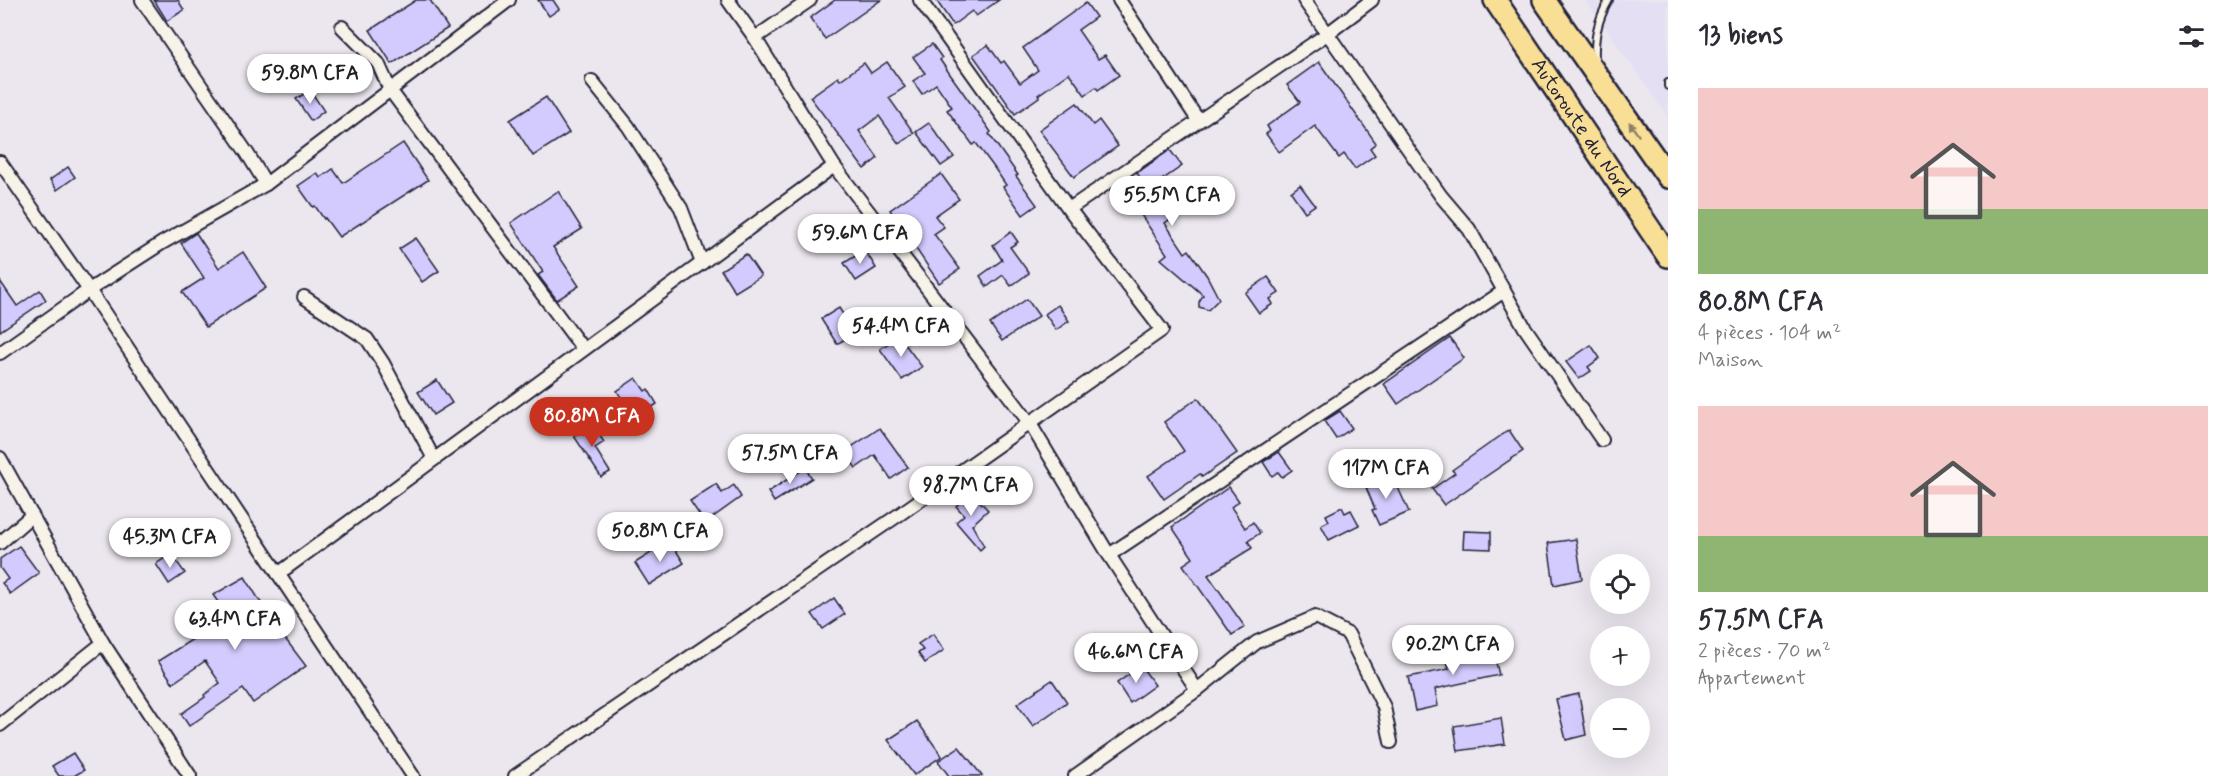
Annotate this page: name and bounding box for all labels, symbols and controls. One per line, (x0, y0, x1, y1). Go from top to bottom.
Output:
text: 13 biens (1698, 19, 1783, 53)
icon: filters (2175, 20, 2208, 53)
street label: Autoroute du Nord (1524, 52, 1638, 203)
pin: 59.8M CFA (241, 54, 379, 105)
text: 59.8M CFA (261, 60, 359, 87)
one-way arrow (1629, 121, 1640, 137)
icon: home (1899, 127, 2007, 235)
pin: 55.5M CFA (1103, 176, 1241, 227)
text: 55.5M CFA (1123, 182, 1221, 209)
pin: 59.6M CFA (791, 214, 929, 265)
text: 59.6M CFA (811, 220, 909, 247)
text: 80.8M CFA (1698, 286, 1824, 320)
pin: 54.4M CFA (832, 307, 970, 358)
text: 54.4M CFA (852, 313, 950, 340)
text: 4 pièces · 104 m² (1698, 320, 1841, 347)
text: Maison (1698, 347, 1763, 374)
pin: 80.8M CFA (523, 397, 661, 448)
text: 80.8M CFA (544, 403, 640, 430)
pin: 57.5M CFA (721, 434, 859, 485)
text: 57.5M CFA (742, 440, 838, 467)
icon: home (1899, 445, 2007, 553)
pin: 117M CFA (1324, 449, 1448, 500)
text: 117M CFA (1342, 455, 1430, 482)
pin: 98.7M CFA (902, 466, 1040, 517)
text: 98.7M CFA (923, 472, 1019, 499)
pin: 50.8M CFA (591, 512, 729, 563)
pin: 45.3M CFA (101, 518, 239, 569)
text: 50.8M CFA (611, 518, 709, 545)
text: 45.3M CFA (123, 524, 217, 551)
map controls (1590, 554, 1650, 758)
button: locate (1590, 554, 1650, 614)
pin: 63.4M CFA (166, 600, 304, 651)
text: 57.5M CFA (1698, 604, 1824, 638)
text: 63.4M CFA (188, 606, 282, 633)
pin: 90.2M CFA (1384, 625, 1522, 676)
button: + (1590, 626, 1650, 686)
text: 90.2M CFA (1406, 631, 1500, 658)
pin: 46.6M CFA (1067, 633, 1205, 684)
text: 2 pièces · 70 m² (1698, 638, 1831, 665)
text: 46.6M CFA (1088, 639, 1184, 666)
text: Appartement (1698, 665, 1806, 692)
button: − (1590, 698, 1650, 758)

